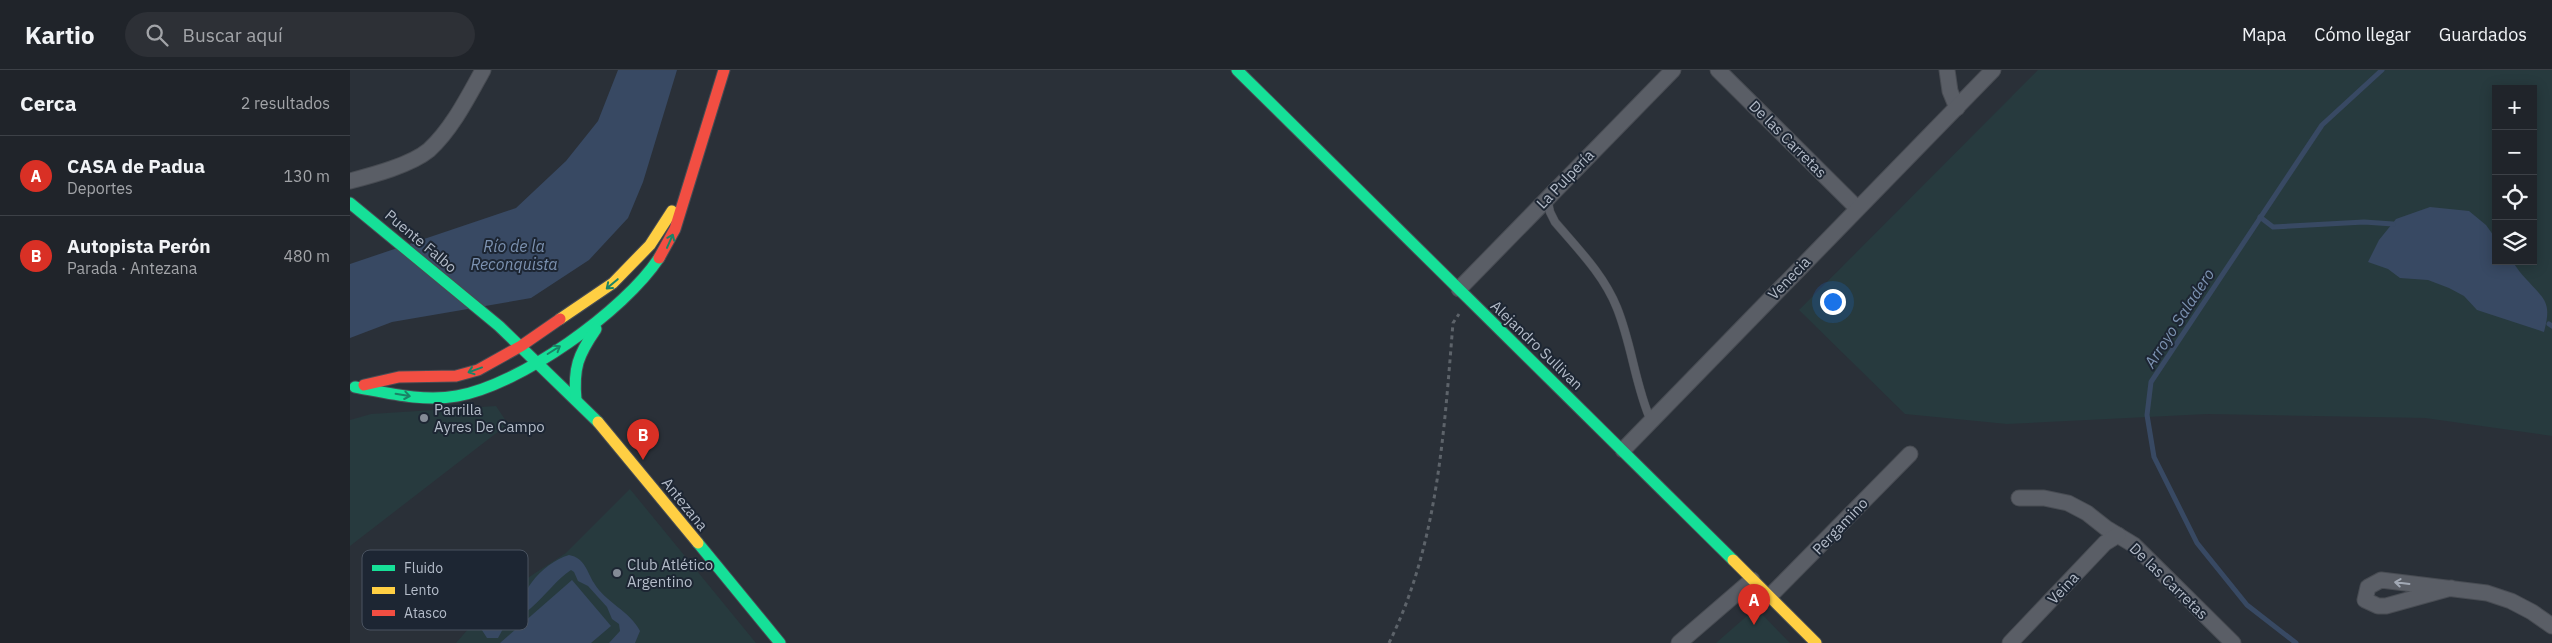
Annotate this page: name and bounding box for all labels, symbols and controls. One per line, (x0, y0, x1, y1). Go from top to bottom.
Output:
search box (125, 12, 475, 57)
text: Kartio (25, 19, 95, 51)
icon: search (143, 21, 171, 49)
text: Buscar aquí (183, 23, 283, 47)
text: Mapa (2242, 23, 2286, 46)
text: Cómo llegar (2314, 23, 2411, 46)
text: Guardados (2439, 23, 2527, 46)
map controls (2492, 85, 2537, 265)
button: + (2492, 85, 2537, 130)
text: Cerca (20, 89, 77, 117)
text: 2 resultados (241, 93, 330, 113)
street label: De las Carretas (1745, 96, 1831, 182)
button: − (2492, 130, 2537, 175)
street label: La Pulpería (1532, 145, 1598, 213)
text: CASA de Padua (67, 154, 205, 178)
text: A (31, 166, 41, 186)
text: 130 m (283, 166, 330, 186)
button: locate (2492, 175, 2537, 220)
text: Deportes (67, 178, 133, 198)
street label: Puente Falbo (381, 205, 461, 277)
button: layers (2492, 220, 2537, 265)
text: Autopista Perón (67, 234, 211, 258)
one-way arrow (666, 234, 676, 249)
water label: Río de la Reconquista (470, 236, 558, 274)
text: B (31, 246, 41, 266)
text: 480 m (283, 246, 330, 266)
street label: Venecia (1764, 252, 1814, 304)
text: Parada · Antezana (67, 258, 197, 278)
water label: Arroyo Saladero (2139, 264, 2219, 372)
one-way arrow (606, 278, 619, 289)
your location (1820, 289, 1846, 315)
street label: Alejandro Sullivan (1487, 296, 1587, 394)
one-way arrow (547, 345, 561, 355)
one-way arrow (468, 366, 483, 375)
one-way arrow (395, 391, 411, 401)
place label: Parrilla Ayres De Campo (434, 400, 545, 436)
marker: Parrilla Ayres De Campo (418, 412, 430, 424)
pin: B (627, 419, 659, 460)
street label: Antezana (658, 474, 712, 534)
street label: Pergamino (1808, 494, 1872, 558)
street label: De las Carretas (2126, 539, 2212, 623)
legend (362, 550, 528, 630)
place label: Club Atlético Argentino (627, 555, 713, 591)
text: Fluido (404, 559, 443, 577)
marker: Club Atlético Argentino (611, 567, 623, 579)
street label: Veina (2043, 568, 2083, 608)
one-way arrow (2395, 578, 2411, 588)
text: Lento (404, 581, 439, 599)
pin: A (1738, 584, 1770, 625)
text: Atasco (404, 604, 447, 622)

